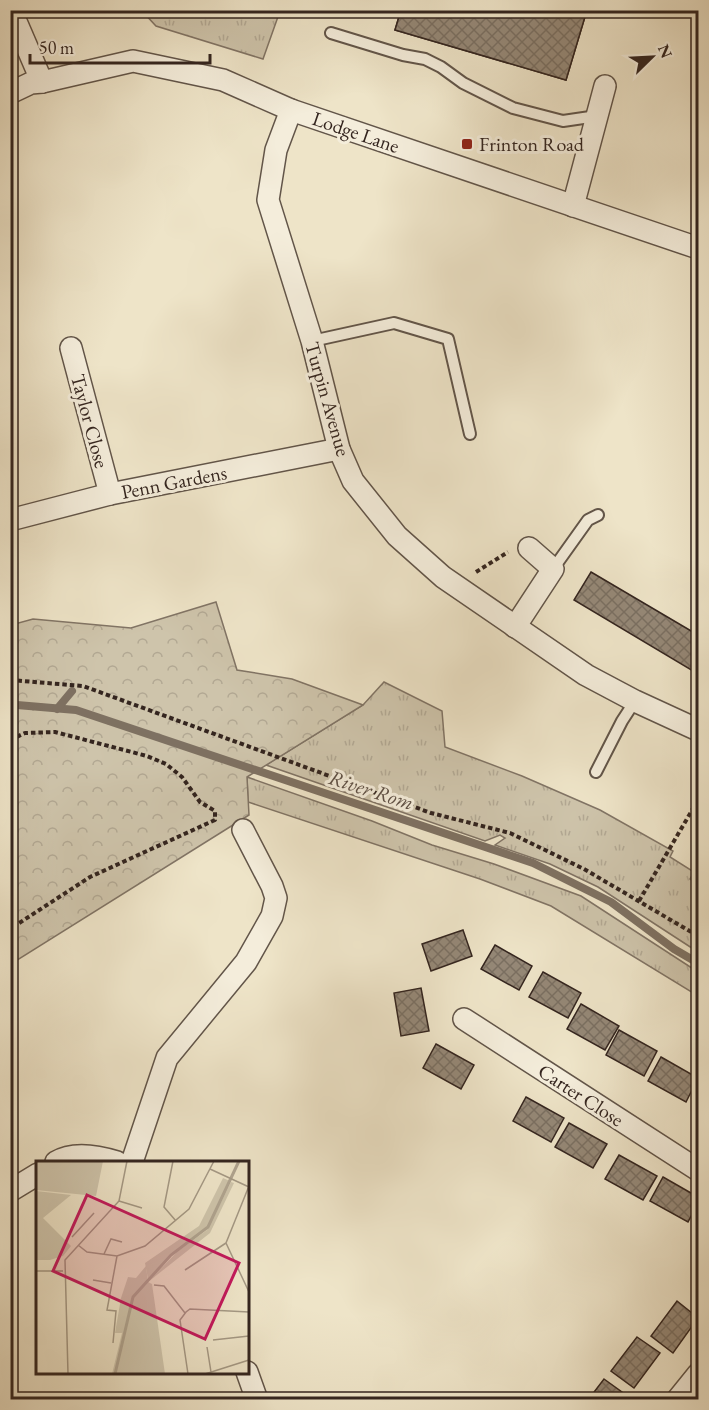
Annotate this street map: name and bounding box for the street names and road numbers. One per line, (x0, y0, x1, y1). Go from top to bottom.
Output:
street label: Lodge Lane (309, 105, 403, 159)
street label: Turpin Avenue (299, 339, 357, 459)
street label: Taylor Close (65, 371, 115, 471)
street label: Penn Gardens (119, 459, 229, 505)
street label: Carter Close (533, 1058, 629, 1132)

